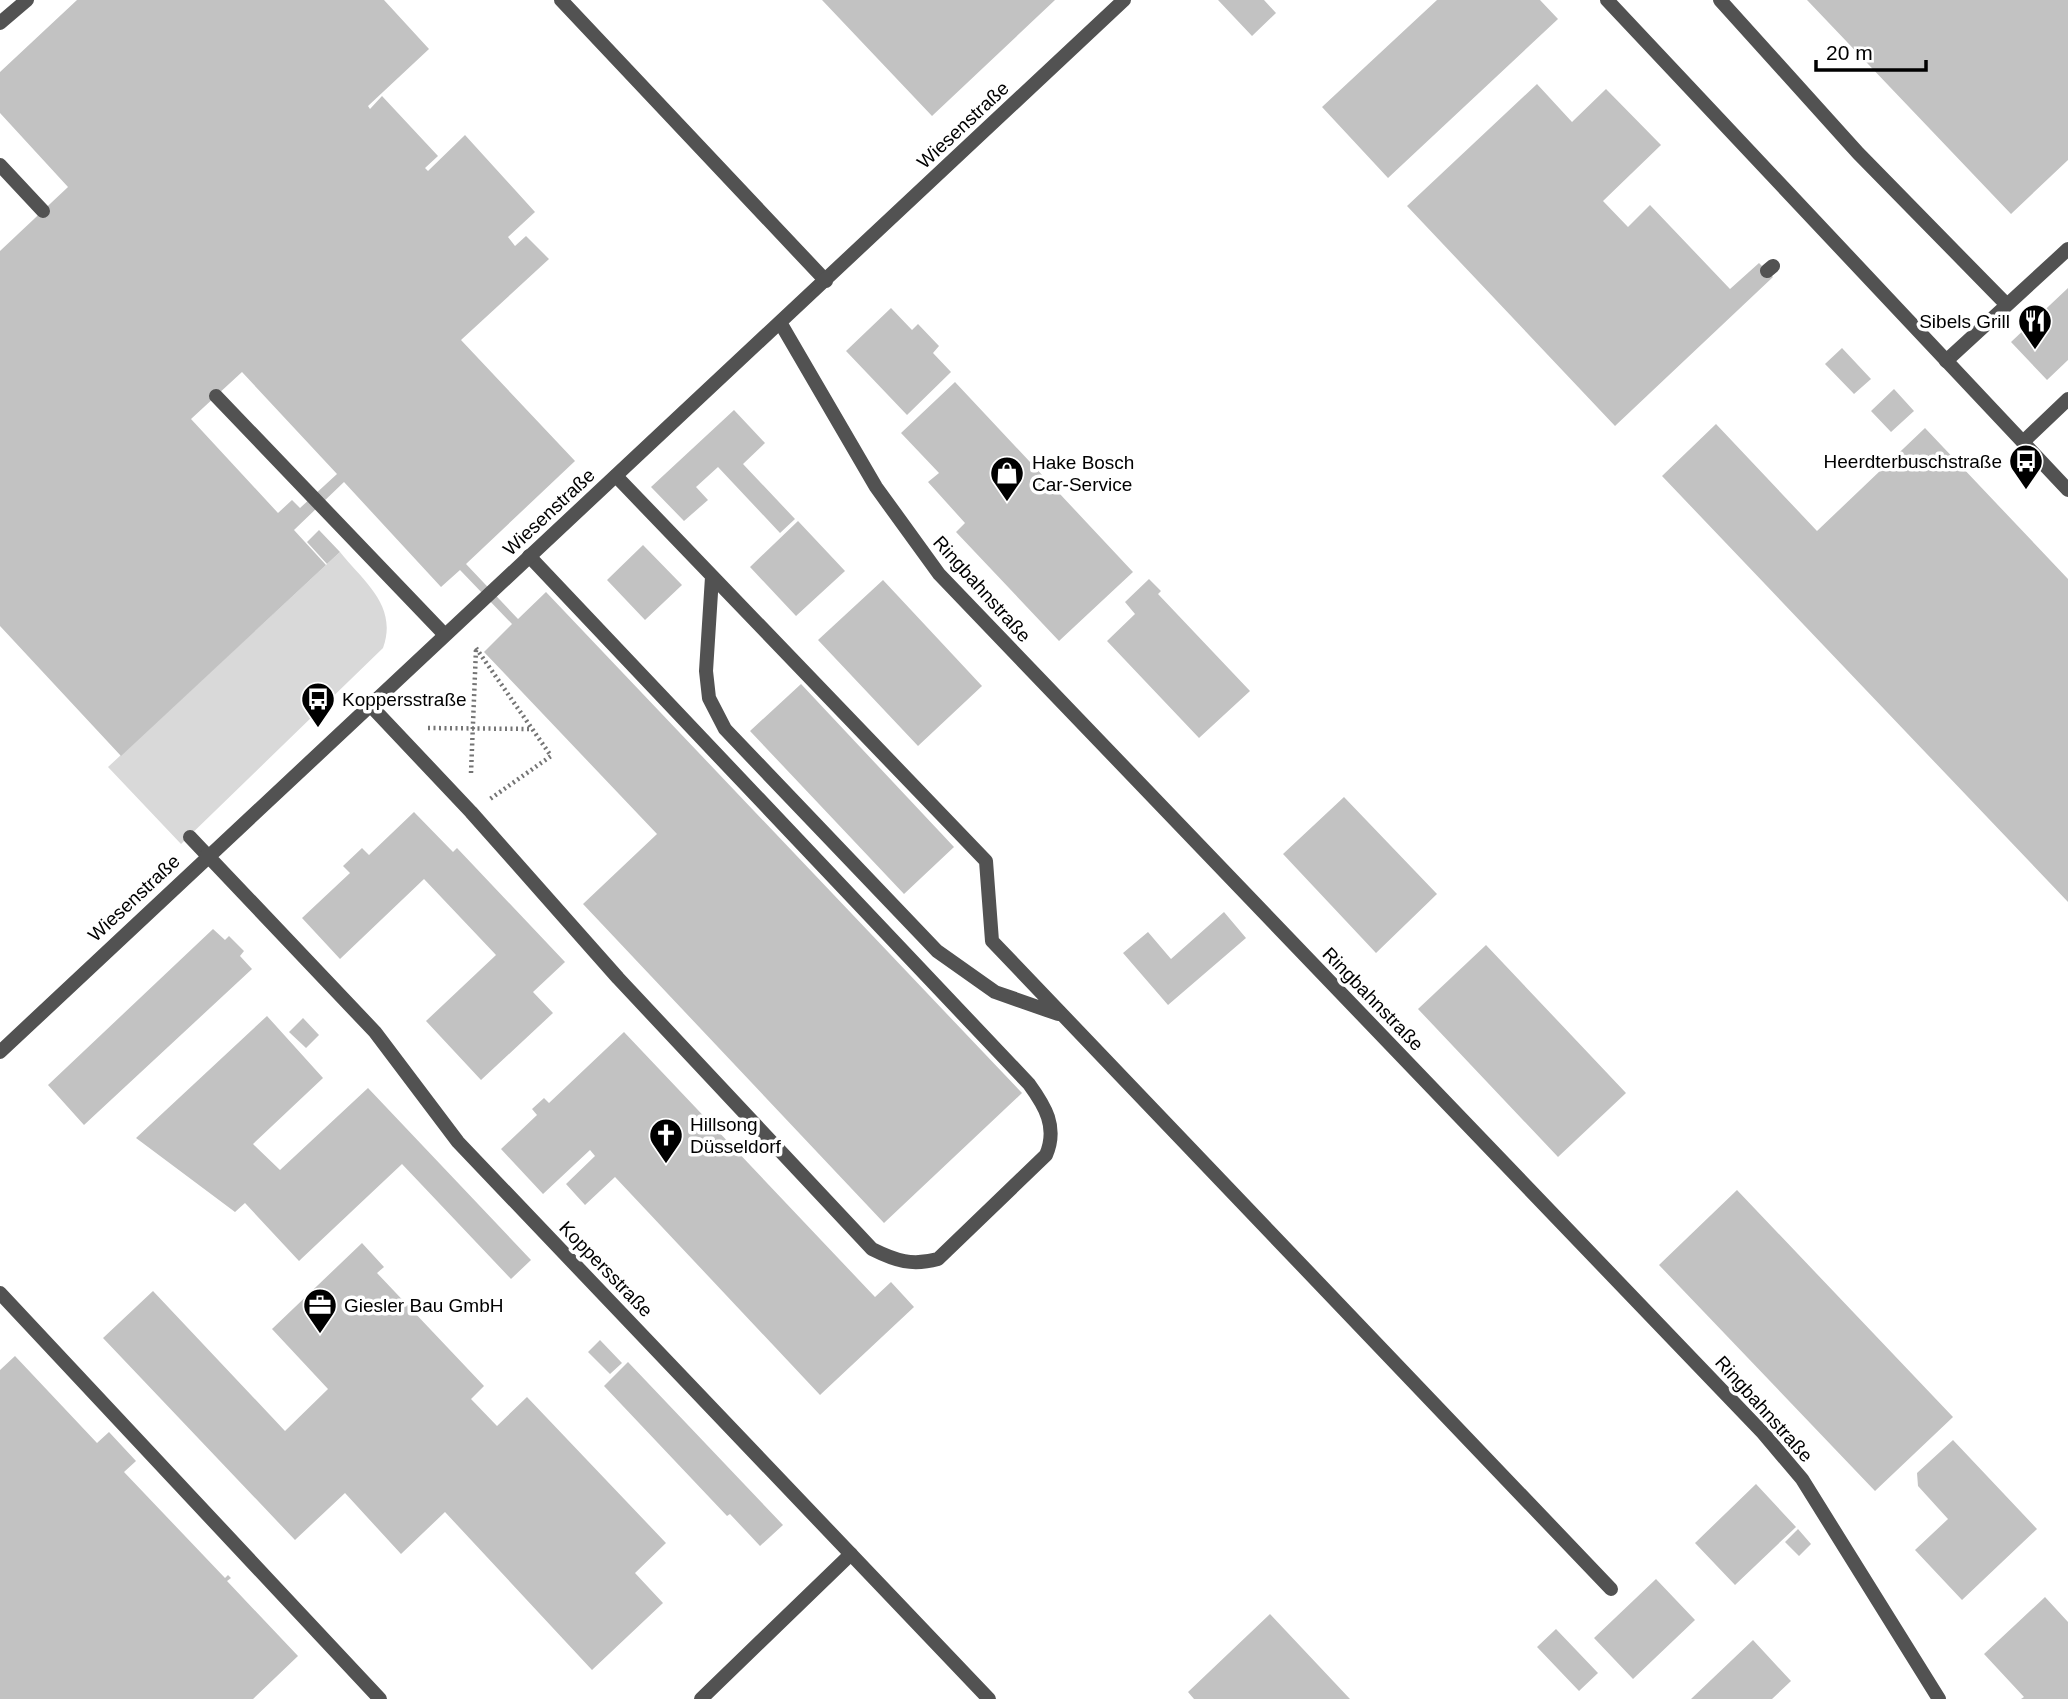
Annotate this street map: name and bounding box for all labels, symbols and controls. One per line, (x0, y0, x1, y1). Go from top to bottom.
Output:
scale bar (1816, 28, 1926, 72)
text: 20 m (1826, 41, 1873, 64)
street label: Wiesenstraße (913, 77, 1013, 173)
restaurant icon: Sibels Grill (2016, 302, 2054, 351)
place label: Sibels Grill (1919, 311, 2010, 332)
bus stop icon: Heerdterbuschstraße (2007, 442, 2045, 491)
place label: Heerdterbuschstraße (1824, 451, 2002, 472)
place label: Hake Bosch Car-Service (1032, 452, 1134, 495)
shop icon: Hake Bosch Car-Service (988, 454, 1026, 503)
street label: Wiesenstraße (499, 464, 599, 560)
street label: Ringbahnstraße (929, 532, 1035, 646)
bus stop icon: Koppersstraße (299, 680, 337, 729)
place label: Koppersstraße (342, 689, 467, 710)
street label: Wiesenstraße (84, 850, 184, 946)
street label: Ringbahnstraße (1318, 943, 1428, 1055)
place label: Hillsong Düsseldorf (690, 1114, 782, 1157)
church icon: Hillsong Düsseldorf (647, 1116, 685, 1165)
street label: Koppersstraße (555, 1217, 657, 1321)
office icon: Giesler Bau GmbH (301, 1286, 339, 1335)
place label: Giesler Bau GmbH (344, 1295, 503, 1316)
street label: Ringbahnstraße (1711, 1352, 1817, 1466)

